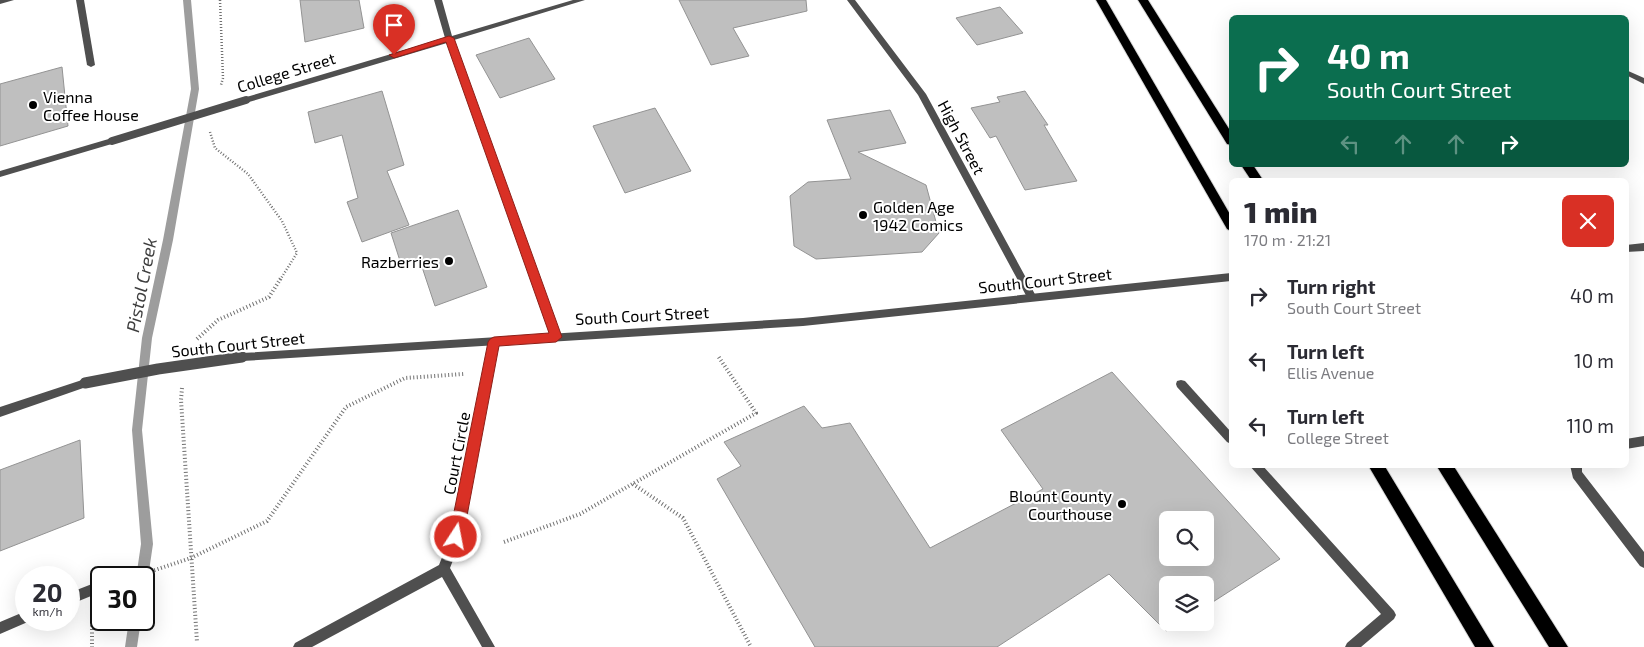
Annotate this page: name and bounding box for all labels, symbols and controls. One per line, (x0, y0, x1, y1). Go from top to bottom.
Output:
pin (373, 4, 415, 55)
icon: arrive (380, 11, 408, 39)
text: 40 m (1327, 34, 1410, 76)
icon: right (1244, 35, 1309, 100)
street label: College Street (235, 48, 337, 96)
text: South Court Street (1327, 76, 1511, 102)
place label: Vienna Coffee House (43, 87, 139, 124)
street label: High Street (935, 97, 989, 177)
marker: Vienna Coffee House (27, 99, 39, 111)
icon: left (1336, 130, 1364, 158)
icon: ahead (1389, 130, 1417, 158)
icon: ahead (1442, 130, 1470, 158)
icon: right (1495, 130, 1523, 158)
text: 1 min (1244, 193, 1318, 229)
button: close (1562, 195, 1614, 247)
place label: Golden Age 1942 Comics (873, 197, 963, 234)
marker: Golden Age 1942 Comics (857, 209, 869, 221)
text: 170 m · 21:21 (1244, 230, 1331, 249)
water label: Pistol Creek (121, 236, 161, 334)
place label: Razberries (361, 252, 439, 271)
marker: Razberries (443, 255, 455, 267)
street label: South Court Street (977, 264, 1113, 296)
text: Turn right (1287, 275, 1375, 298)
icon: right (1244, 282, 1272, 310)
text: 40 m (1570, 284, 1614, 307)
text: South Court Street (1287, 298, 1421, 317)
street label: South Court Street (575, 302, 709, 328)
street label: South Court Street (170, 328, 306, 360)
text: Turn left (1287, 340, 1364, 363)
icon: left (1244, 347, 1272, 375)
text: 10 m (1574, 349, 1614, 372)
text: Ellis Avenue (1287, 363, 1374, 382)
text: Turn left (1287, 405, 1364, 428)
street label: Court Circle (439, 410, 473, 496)
icon: left (1244, 412, 1272, 440)
text: 110 m (1567, 414, 1614, 437)
text: College Street (1287, 428, 1389, 447)
place label: Blount County Courthouse (1009, 486, 1113, 523)
marker: Blount County Courthouse (1116, 498, 1128, 510)
position arrow (429, 510, 481, 562)
map controls (1159, 511, 1214, 631)
button: search (1159, 511, 1214, 566)
speed limit sign: 30 (90, 566, 155, 631)
button: layers (1159, 576, 1214, 631)
text: 20 (32, 577, 63, 607)
text: km/h (33, 604, 62, 618)

